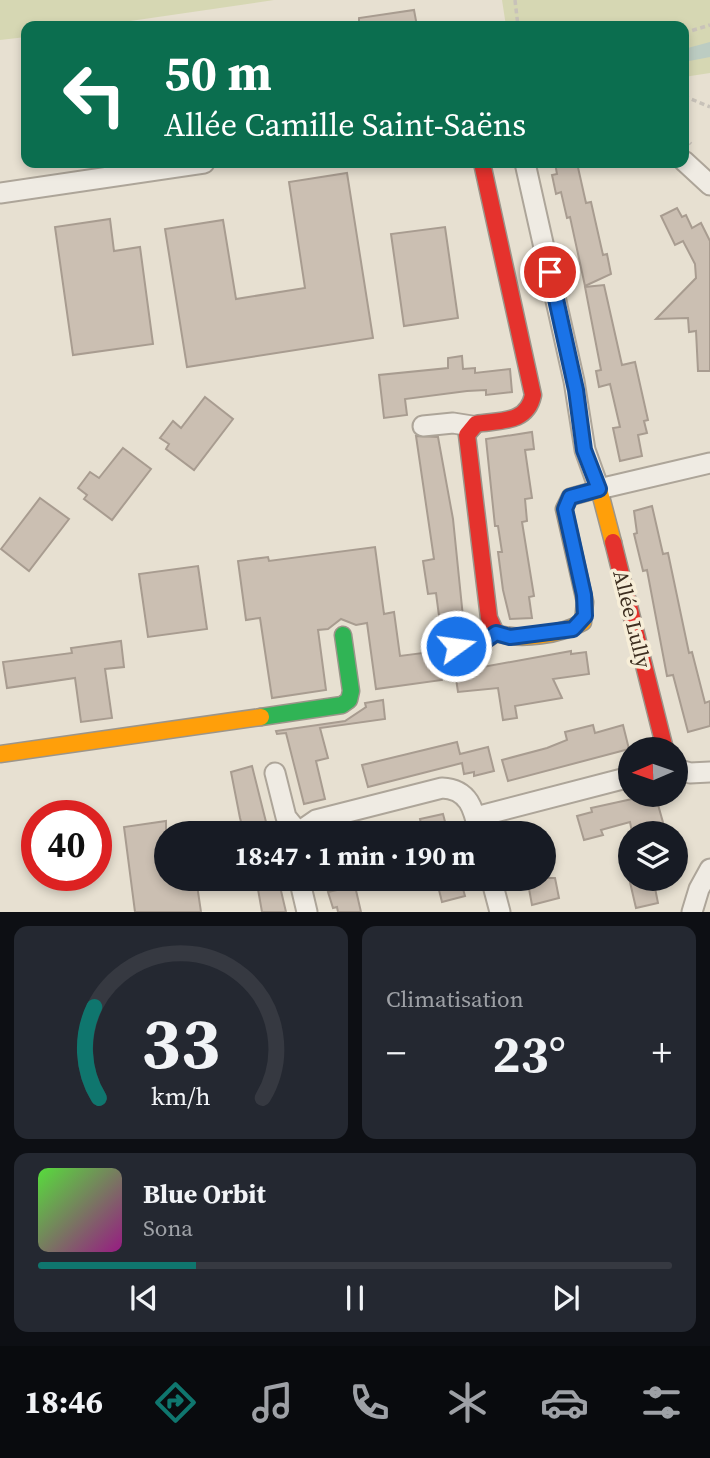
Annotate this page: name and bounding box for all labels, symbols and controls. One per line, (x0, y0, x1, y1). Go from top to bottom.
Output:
text: 50 m (164, 39, 272, 106)
icon: left (49, 49, 140, 140)
text: Allée Camille Saint-Saëns (164, 103, 526, 147)
pin (520, 242, 580, 302)
icon: arrive (531, 253, 569, 291)
street label: Allée Lully (606, 567, 659, 671)
position arrow (419, 609, 493, 683)
north arrow (618, 737, 688, 807)
map controls (618, 737, 688, 891)
speed limit sign: 40 (21, 800, 112, 891)
button: layers (618, 821, 688, 891)
text: 18:47 · 1 min · 190 m (235, 838, 475, 874)
text: Climatisation (386, 983, 524, 1015)
text: 33 (142, 994, 220, 1093)
text: 23° (492, 1018, 566, 1089)
text: − (386, 1027, 406, 1079)
text: + (652, 1027, 672, 1079)
text: km/h (151, 1079, 211, 1113)
text: Blue Orbit (143, 1176, 266, 1212)
text: Sona (143, 1212, 193, 1244)
icon: previous (125, 1279, 163, 1317)
icon: pause (336, 1279, 374, 1317)
icon: next (547, 1279, 585, 1317)
icon: directions (151, 1378, 200, 1427)
icon: music (248, 1378, 297, 1427)
icon: phone (345, 1378, 394, 1427)
icon: climate (443, 1378, 492, 1427)
icon: car (540, 1378, 589, 1427)
icon: filters (637, 1378, 686, 1427)
text: 18:46 (24, 1380, 103, 1424)

